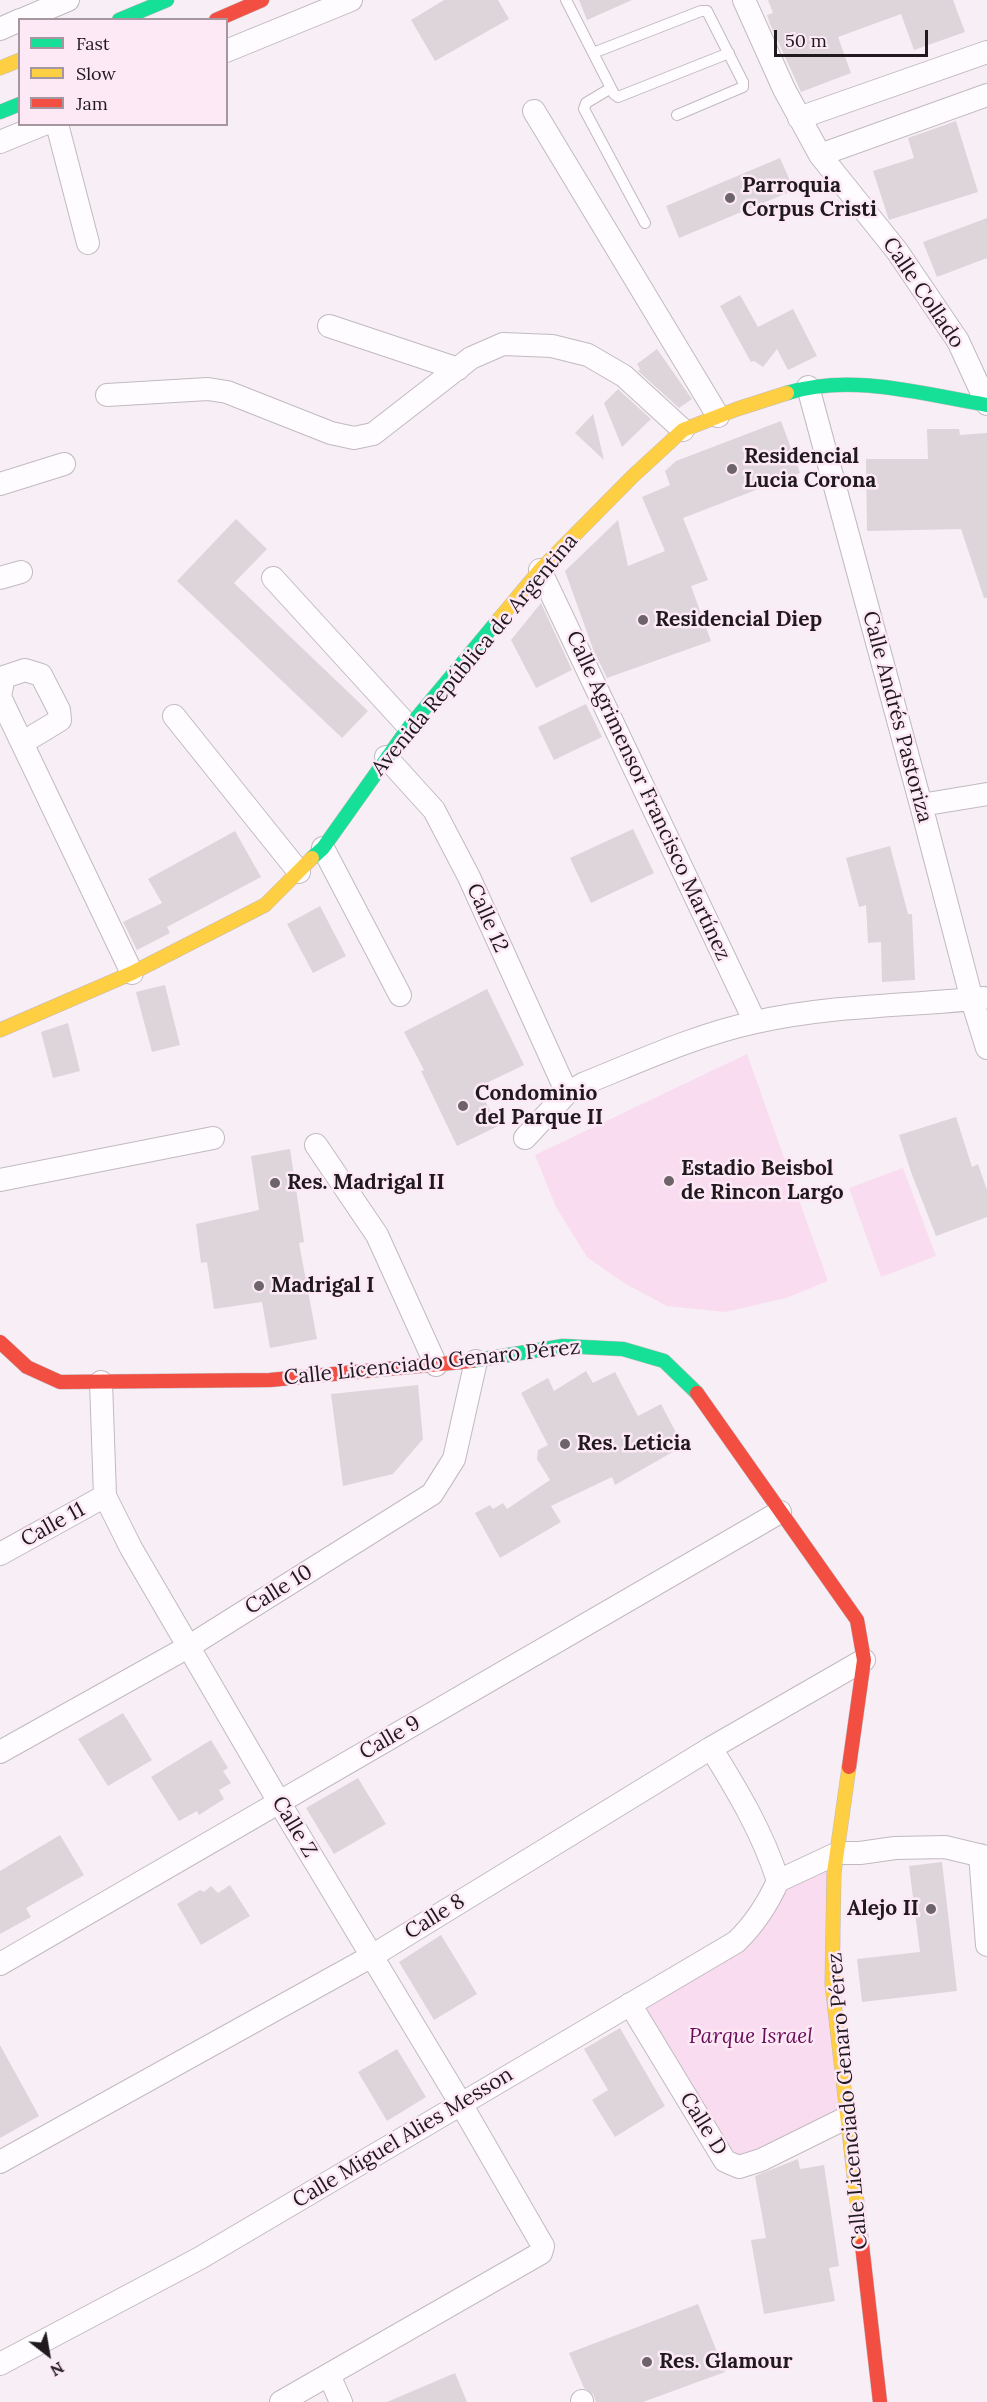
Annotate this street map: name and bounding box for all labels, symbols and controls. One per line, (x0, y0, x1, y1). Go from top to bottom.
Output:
legend (18, 18, 228, 126)
scale bar (777, 18, 932, 56)
text: 50 m (785, 29, 827, 52)
text: Fast (76, 32, 110, 55)
text: Slow (76, 62, 116, 85)
text: Jam (76, 92, 108, 115)
place label: Parroquia Corpus Cristi (742, 173, 877, 223)
marker: Parroquia Corpus Cristi (723, 191, 737, 205)
street label: Calle Collado (877, 233, 969, 353)
place label: Residencial Lucia Corona (744, 444, 876, 494)
marker: Residencial Lucia Corona (725, 462, 739, 476)
street label: Avenida República de Argentina (366, 529, 584, 781)
place label: Residencial Diep (655, 607, 822, 633)
street label: Calle Andrés Pastoriza (857, 608, 937, 826)
marker: Residencial Diep (636, 613, 650, 627)
street label: Calle Agrimensor Francisco Martínez (560, 627, 736, 965)
street label: Calle 12 (461, 880, 513, 956)
place label: Condominio del Parque II (475, 1081, 603, 1131)
marker: Condominio del Parque II (456, 1099, 470, 1113)
place label: Estadio Beisbol de Rincon Largo (681, 1156, 844, 1206)
place label: Res. Madrigal II (287, 1170, 445, 1196)
marker: Estadio Beisbol de Rincon Largo (662, 1174, 676, 1188)
marker: Res. Madrigal II (268, 1176, 282, 1190)
place label: Madrigal I (271, 1273, 374, 1299)
marker: Madrigal I (252, 1279, 266, 1293)
street label: Calle Licenciado Genaro Pérez (282, 1335, 582, 1391)
place label: Res. Leticia (577, 1431, 691, 1457)
marker: Res. Leticia (558, 1437, 572, 1451)
street label: Calle 11 (17, 1497, 89, 1553)
street label: Calle 10 (241, 1560, 317, 1620)
street label: Calle 9 (355, 1711, 425, 1765)
street label: Calle Z (266, 1792, 322, 1862)
street label: Calle 8 (400, 1889, 470, 1945)
place label: Alejo II (847, 1896, 919, 1922)
marker: Alejo II (924, 1902, 938, 1916)
street label: Calle Licenciado Genaro Pérez (822, 1951, 874, 2251)
park label: Parque Israel (689, 2024, 813, 2050)
street label: Calle Miguel Alies Messon (288, 2062, 518, 2214)
street label: Calle D (674, 2088, 732, 2160)
north arrow (18, 2324, 78, 2384)
place label: Res. Glamour (659, 2349, 793, 2375)
marker: Res. Glamour (640, 2355, 654, 2369)
text: N (47, 2358, 68, 2381)

